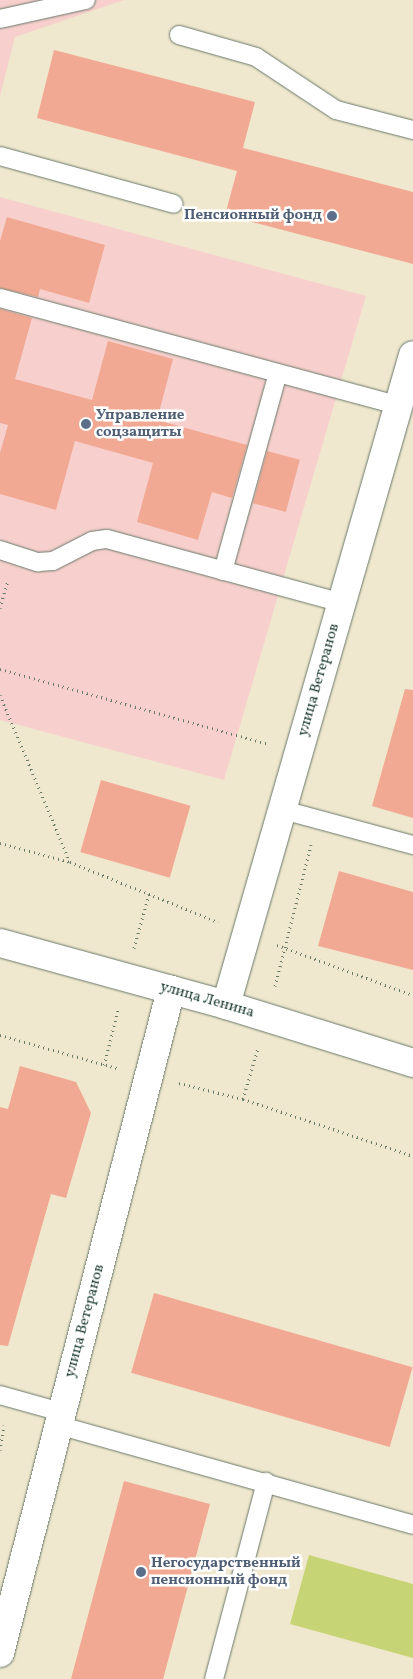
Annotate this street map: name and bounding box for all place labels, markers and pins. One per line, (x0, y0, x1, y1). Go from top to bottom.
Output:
place label: Пенсионный фонд (184, 207, 322, 225)
marker: Пенсионный фонд (326, 210, 338, 222)
place label: Управление соцзащиты (96, 406, 184, 441)
marker: Управление соцзащиты (80, 418, 92, 430)
place label: Негосударственный пенсионный фонд (151, 1554, 301, 1589)
marker: Негосударственный пенсионный фонд (135, 1566, 147, 1578)

